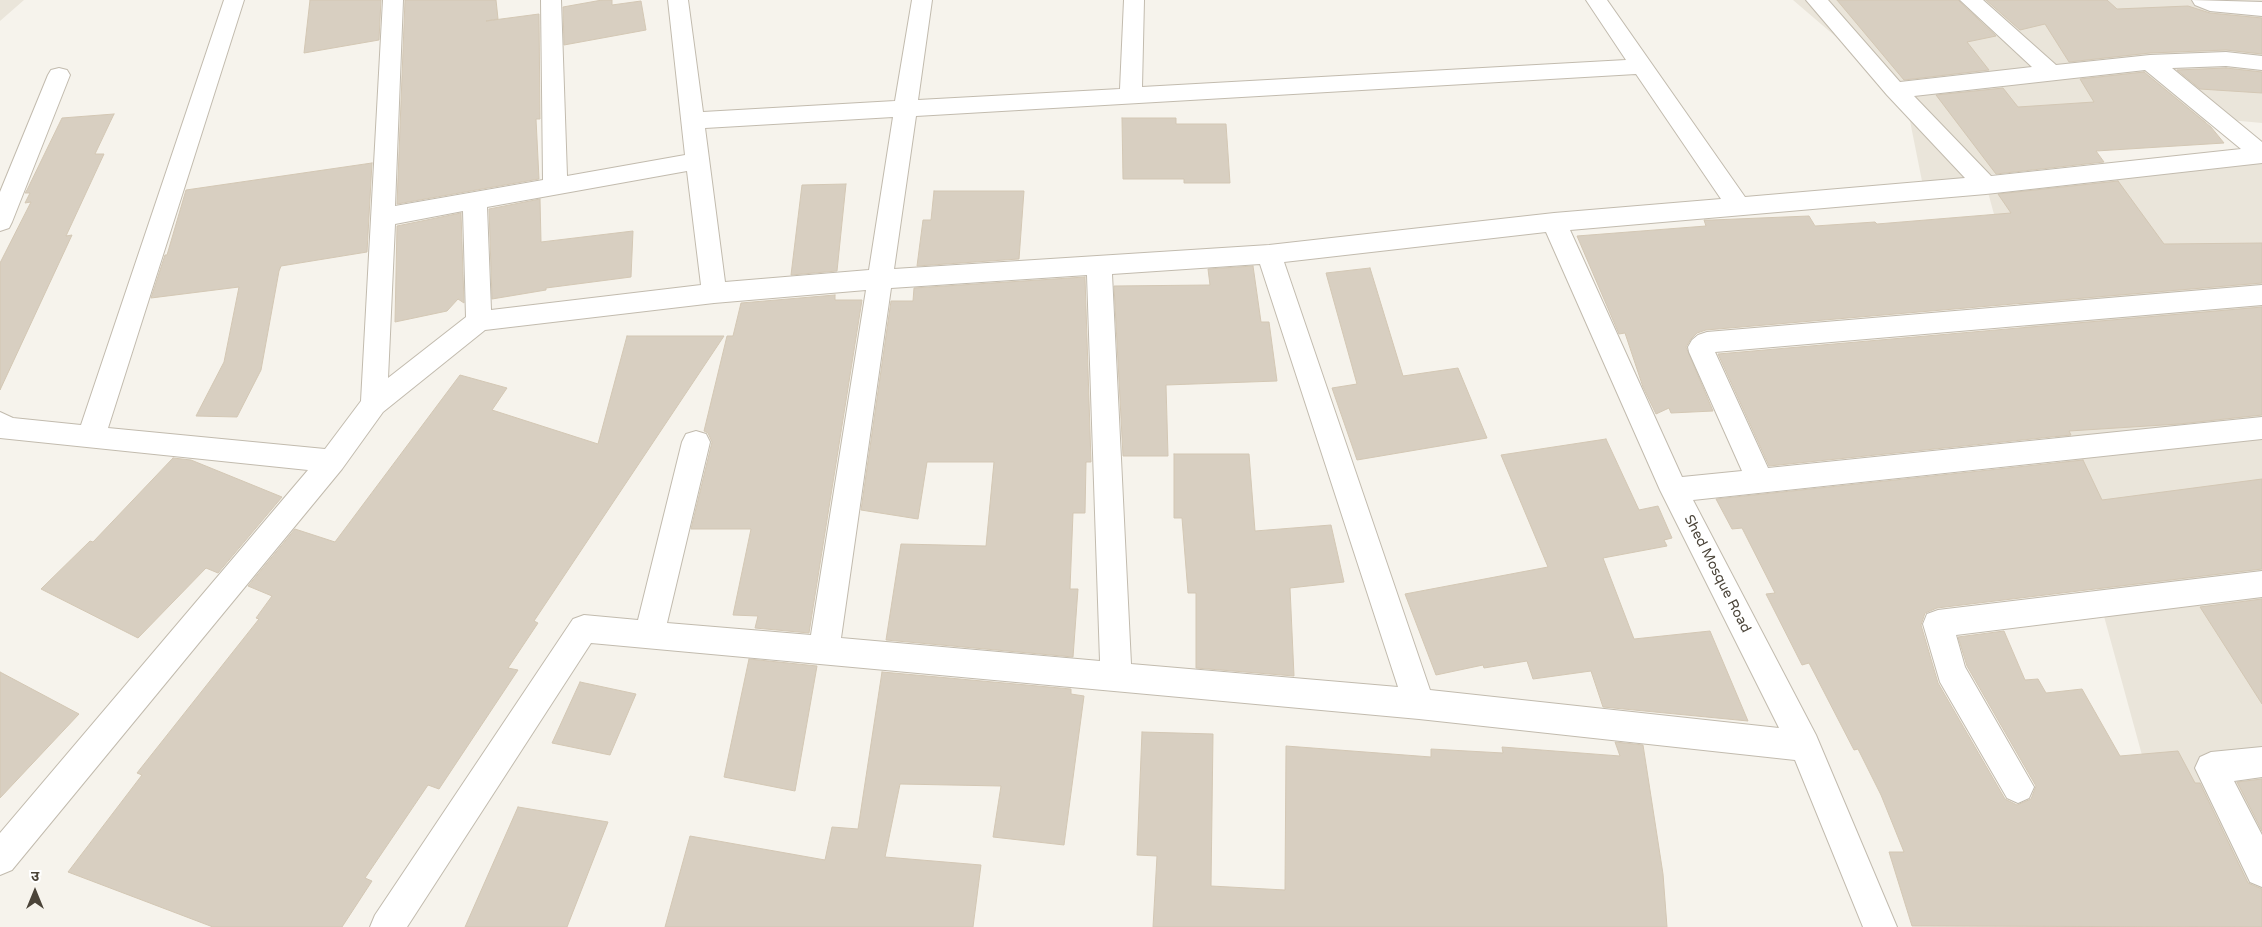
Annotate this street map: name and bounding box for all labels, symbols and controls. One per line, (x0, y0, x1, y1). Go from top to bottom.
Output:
street label: Shed Mosque Road (1680, 512, 1754, 636)
north arrow (10, 867, 60, 917)
text: उ (31, 868, 39, 885)

